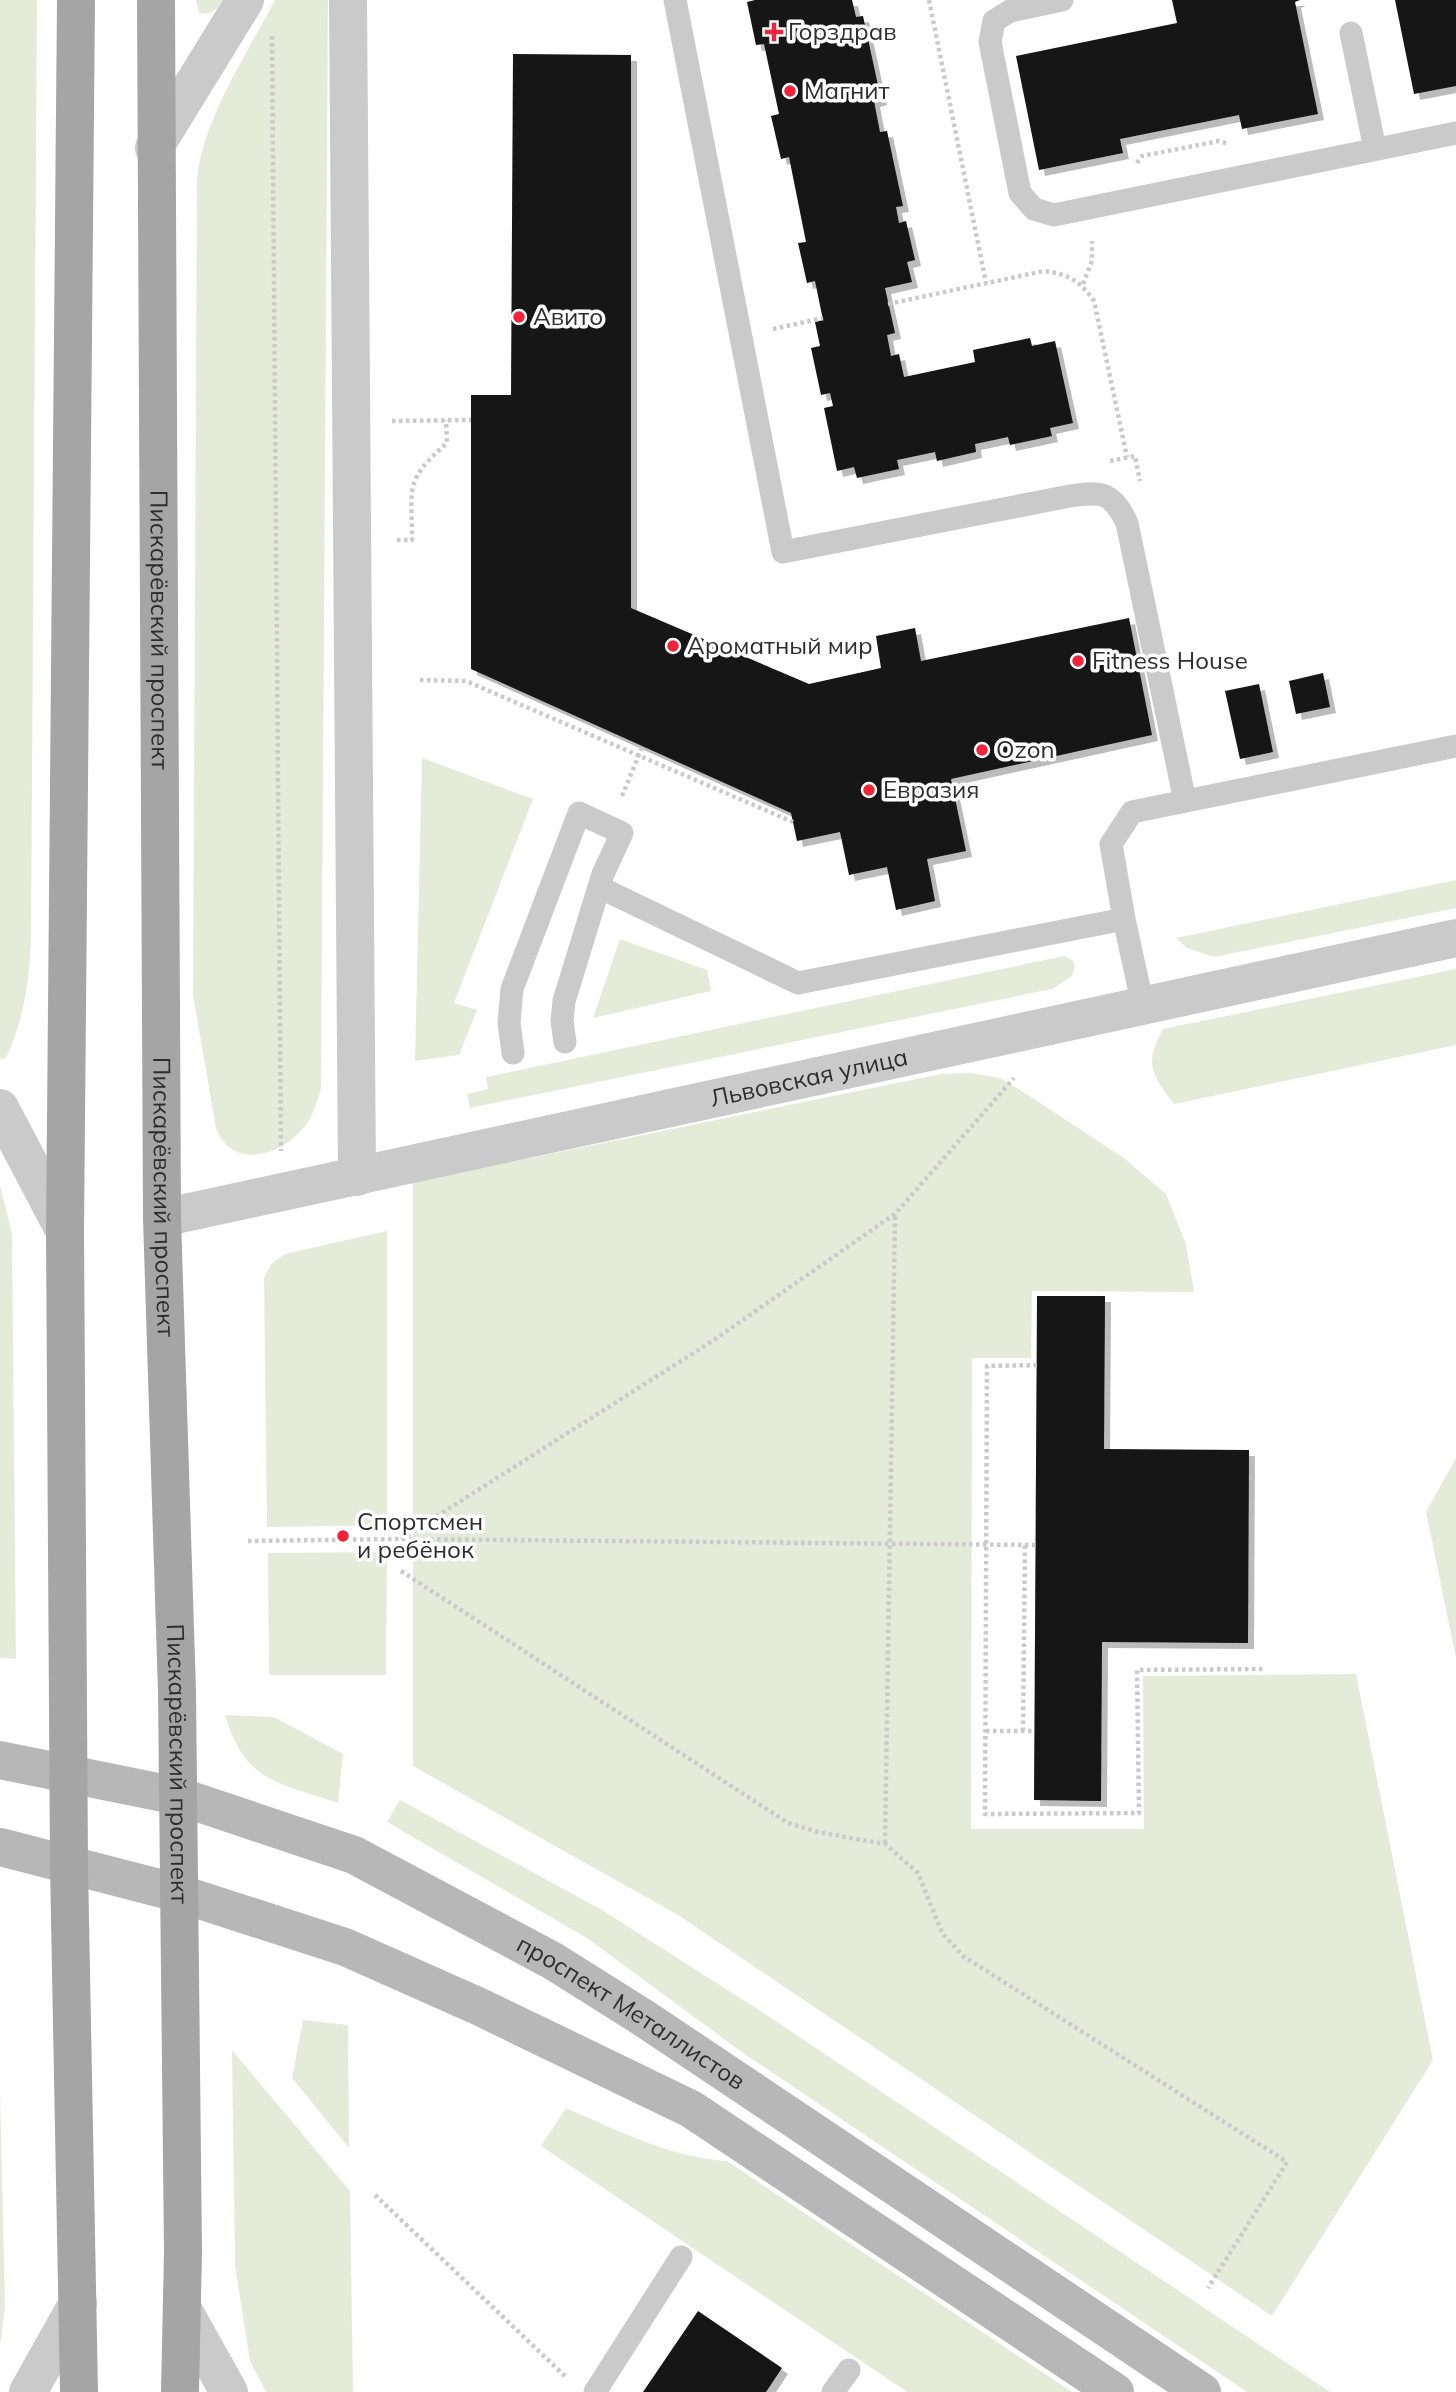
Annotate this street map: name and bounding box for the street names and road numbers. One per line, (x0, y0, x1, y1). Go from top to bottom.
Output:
street label: Пискарёвский проспект (144, 490, 176, 770)
street label: Львовская улица (707, 1041, 910, 1113)
street label: Пискарёвский проспект (147, 1057, 182, 1337)
street label: Пискарёвский проспект (161, 1623, 195, 1904)
street label: проспект Металлистов (512, 1928, 751, 2096)

